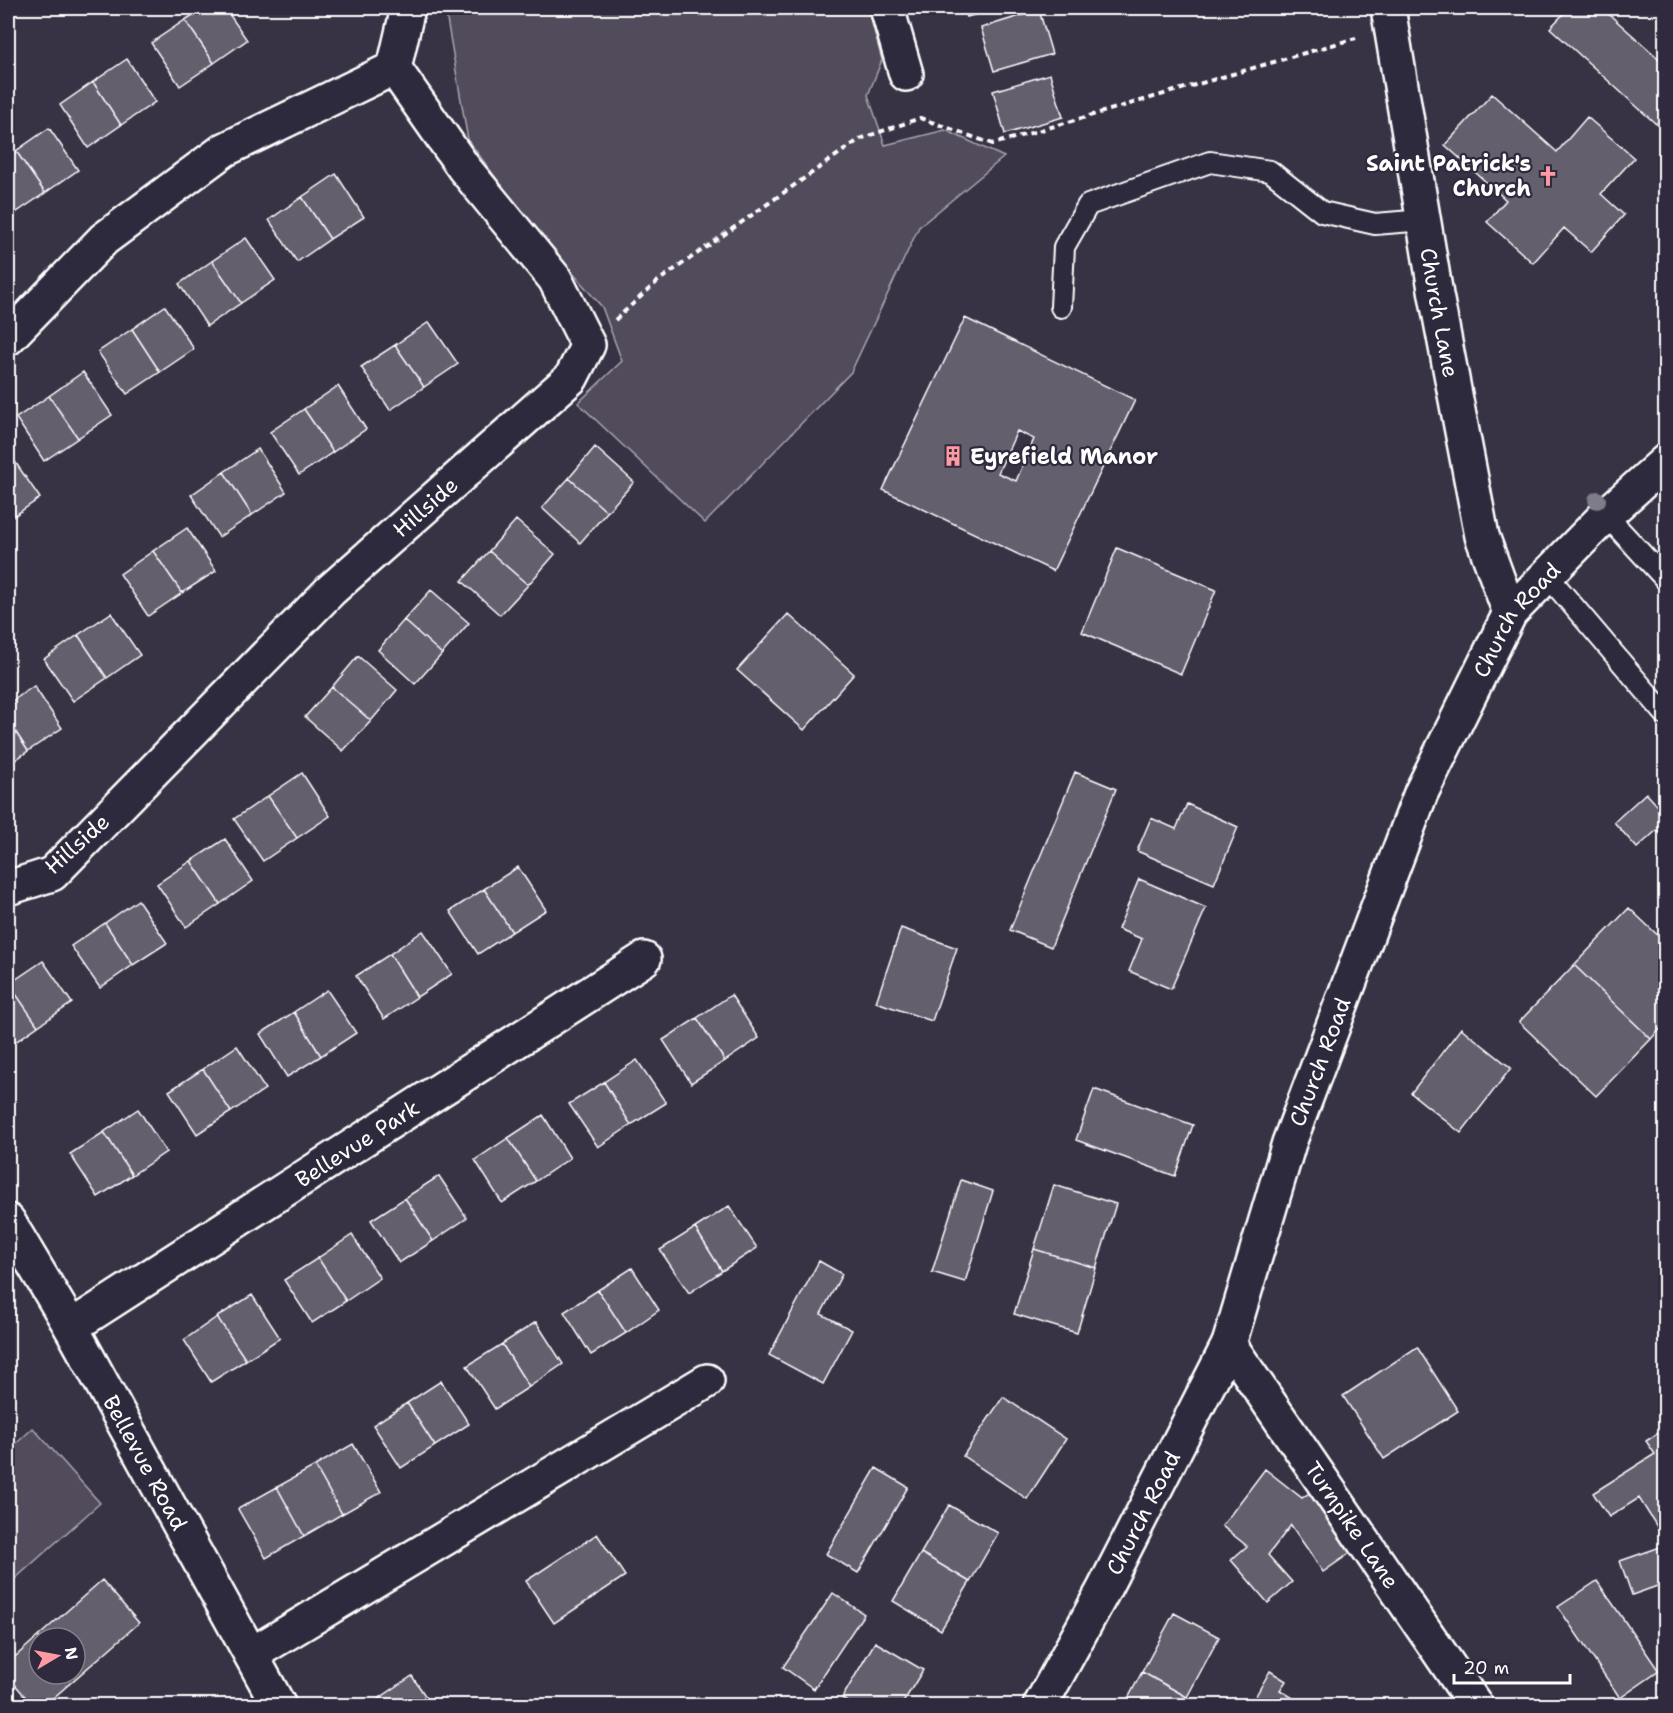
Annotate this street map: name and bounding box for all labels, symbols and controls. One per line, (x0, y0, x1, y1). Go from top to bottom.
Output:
place label: Saint Patrick's Church (1366, 149, 1531, 203)
church icon: Saint Patrick's Church (1536, 164, 1560, 188)
street label: Church Lane (1414, 245, 1466, 380)
place label: Eyrefield Manor (970, 442, 1158, 471)
building icon: Eyrefield Manor (941, 444, 965, 468)
street label: Hillside (386, 470, 464, 543)
street label: Church Road (1466, 556, 1566, 682)
street label: Hillside (38, 807, 116, 881)
street label: Church Road (1282, 993, 1357, 1130)
street label: Bellevue Park (290, 1093, 425, 1194)
street label: Bellevue Road (97, 1390, 194, 1535)
street label: Church Road (1099, 1446, 1187, 1580)
street label: Turnpike Lane (1299, 1456, 1406, 1594)
north arrow (27, 1626, 87, 1686)
text: N (60, 1645, 83, 1662)
scale bar (1454, 1647, 1570, 1685)
text: 20 m (1463, 1656, 1509, 1680)

